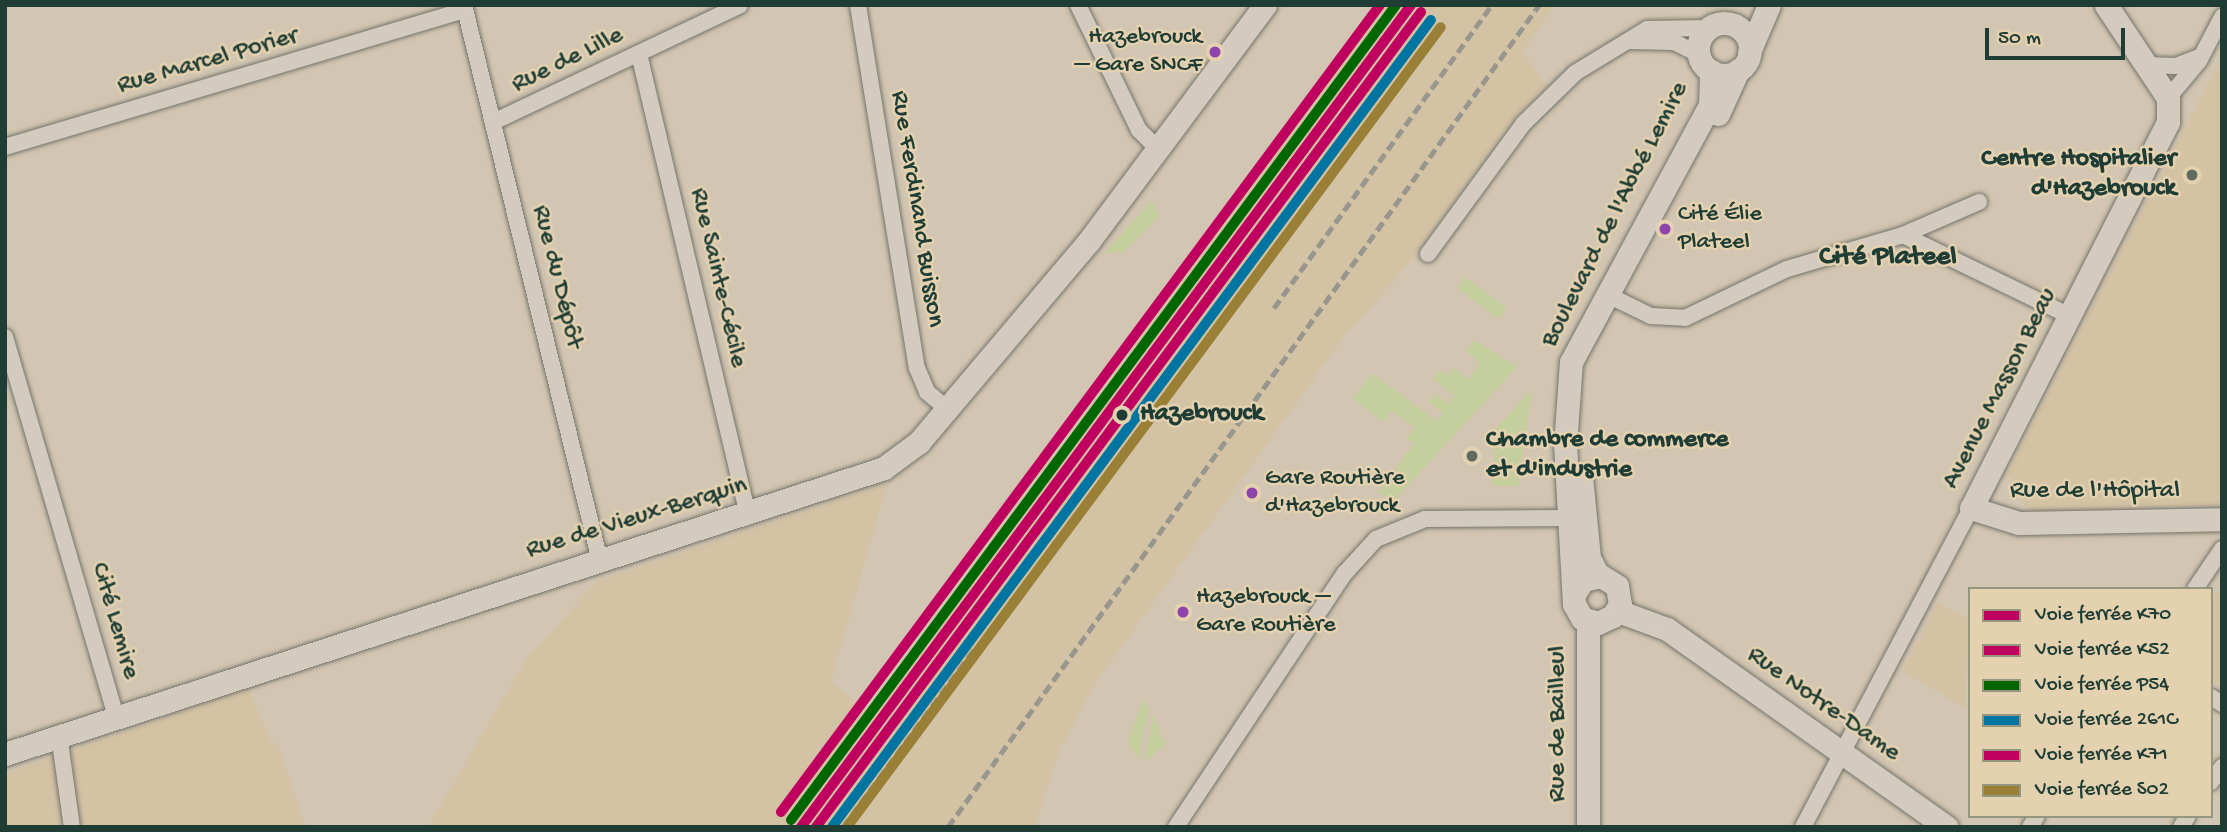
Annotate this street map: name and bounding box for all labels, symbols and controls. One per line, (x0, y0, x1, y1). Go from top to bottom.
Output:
scale bar (1989, 14, 2129, 58)
street label: Rue Marcel Porier (114, 21, 302, 103)
street label: Rue de Lille (507, 21, 629, 101)
place label: Hazebrouck – Gare SNCF (1074, 24, 1202, 80)
text: 50 m (1998, 27, 2041, 52)
marker: Hazebrouck – Gare SNCF (1208, 45, 1222, 59)
street label: Boulevard de l'Abbé Lemire (1535, 77, 1697, 353)
street label: Rue Ferdinand Buisson (882, 89, 950, 329)
place label: Centre Hospitalier d'Hazebrouck (1981, 144, 2176, 206)
marker: Centre Hospitalier d'Hazebrouck (2182, 165, 2202, 185)
street label: Rue Sainte-Cécile (681, 185, 753, 371)
place label: Cité Élie Plateel (1678, 201, 1762, 257)
street label: Rue du Dépôt (523, 202, 589, 352)
marker: Cité Élie Plateel (1658, 222, 1672, 236)
district label: Cité Plateel (1819, 241, 1957, 275)
street label: Avenue Masson Beau (1937, 283, 2065, 495)
place label: Hazebrouck (1140, 399, 1263, 431)
marker: Hazebrouck (1111, 404, 1133, 426)
place label: Chambre de commerce et d'industrie (1486, 425, 1728, 486)
marker: Chambre de commerce et d'industrie (1464, 448, 1480, 464)
place label: Gare Routière d'Hazebrouck (1265, 465, 1405, 521)
street label: Rue de Vieux-Berquin (523, 471, 751, 567)
street label: Rue de l'Hôpital (2010, 476, 2180, 508)
marker: Gare Routière d'Hazebrouck (1245, 486, 1259, 500)
street label: Cité Lemire (83, 559, 145, 683)
place label: Hazebrouck – Gare Routière (1196, 584, 1336, 640)
legend (1968, 587, 2213, 818)
text: Voie ferrée K70 (2035, 603, 2171, 628)
marker: Hazebrouck – Gare Routière (1176, 605, 1190, 619)
text: Voie ferrée K52 (2035, 638, 2170, 663)
street label: Rue Notre-Dame (1740, 640, 1906, 770)
street label: Rue de Bailleul (1543, 646, 1575, 802)
text: Voie ferrée P54 (2035, 673, 2169, 698)
text: Voie ferrée 261C (2035, 708, 2178, 733)
text: Voie ferrée K71 (2035, 743, 2168, 768)
text: Voie ferrée S02 (2035, 778, 2169, 803)

